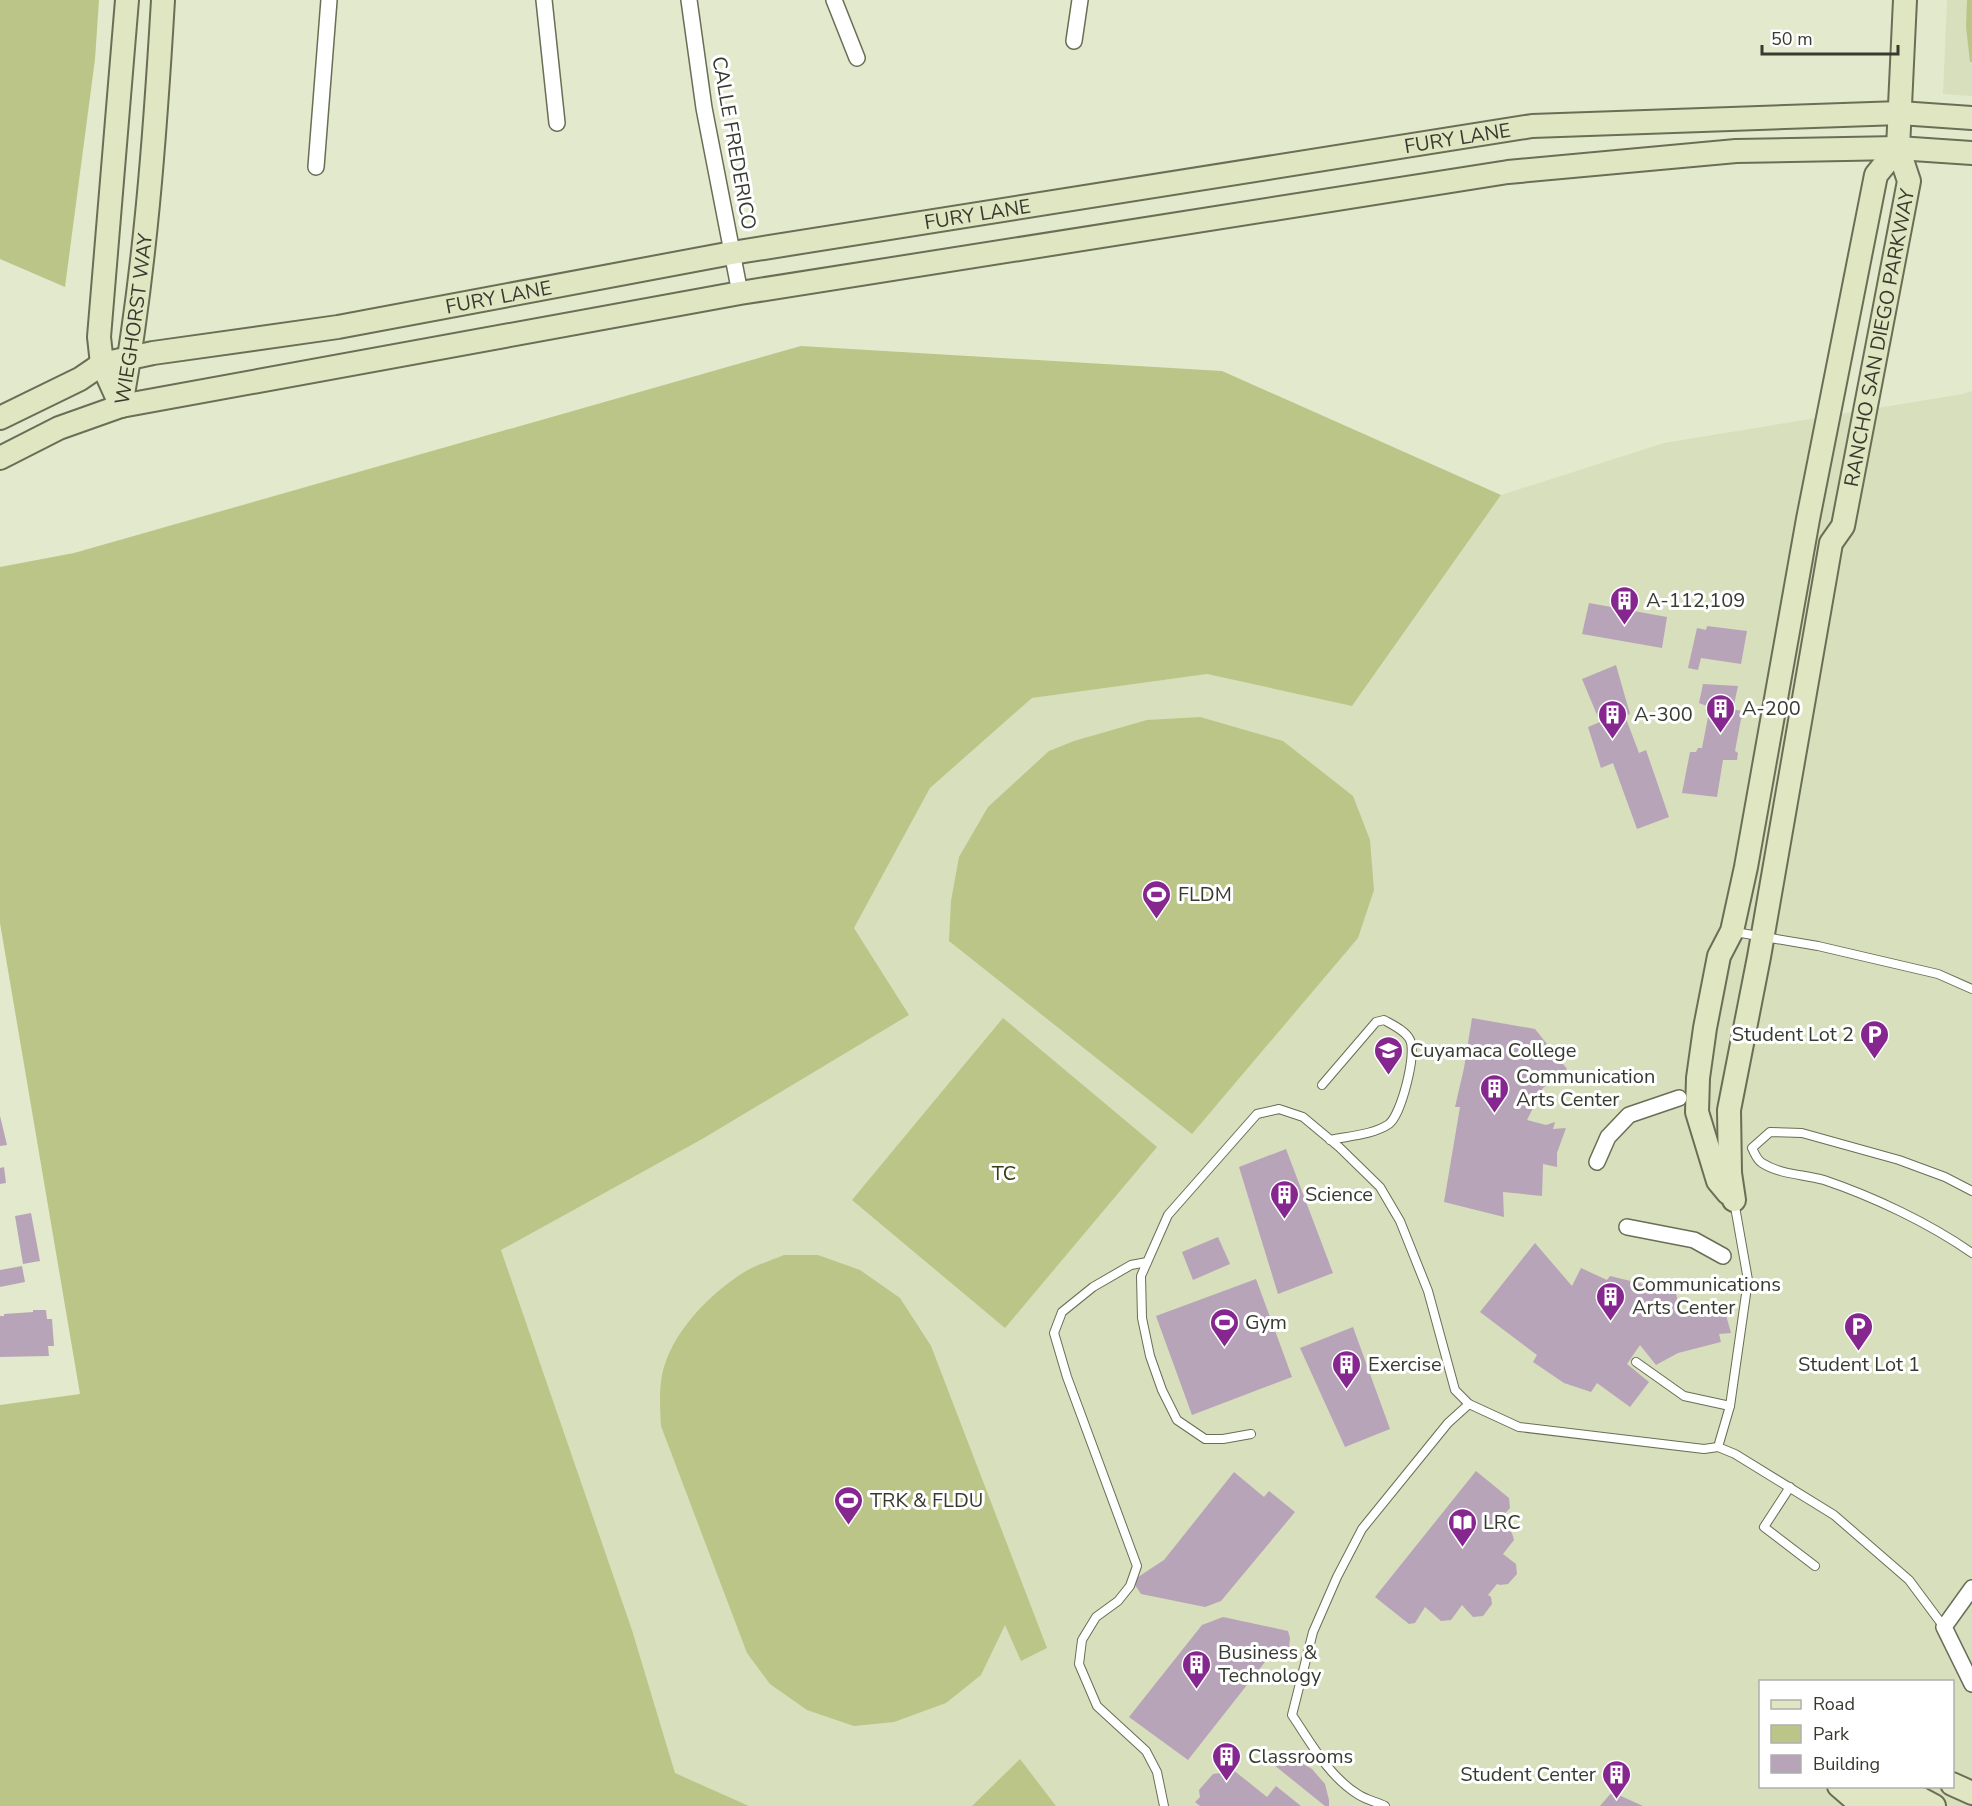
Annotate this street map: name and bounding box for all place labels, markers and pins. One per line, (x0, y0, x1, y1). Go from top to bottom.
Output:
building icon: A-112,109 (1609, 584, 1641, 626)
place label: A-112,109 (1646, 587, 1745, 614)
building icon: A-200 (1705, 692, 1737, 734)
place label: A-200 (1742, 695, 1801, 722)
building icon: A-300 (1597, 698, 1629, 740)
place label: A-300 (1634, 701, 1693, 728)
sports icon: FLDM (1141, 878, 1173, 920)
place label: FLDM (1178, 881, 1232, 908)
parking icon: Student Lot 2 (1859, 1018, 1891, 1060)
place label: Student Lot 2 (1732, 1021, 1854, 1048)
school or university icon: Cuyamaca College (1373, 1034, 1405, 1076)
place label: Cuyamaca College (1410, 1037, 1576, 1064)
place label: Communication Arts Center (1516, 1063, 1655, 1113)
building icon: Communication Arts Center (1479, 1072, 1511, 1114)
building icon: Science (1268, 1178, 1300, 1220)
place label: Science (1305, 1181, 1373, 1208)
place label: Communications Arts Center (1632, 1271, 1781, 1321)
building icon: Communications Arts Center (1595, 1280, 1627, 1322)
sports icon: Gym (1208, 1306, 1240, 1348)
place label: Gym (1245, 1309, 1287, 1336)
parking icon: Student Lot 1 (1843, 1310, 1875, 1352)
building icon: Exercise (1331, 1348, 1363, 1390)
place label: Exercise (1368, 1351, 1442, 1378)
place label: Student Lot 1 (1798, 1351, 1920, 1378)
sports icon: TRK & FLDU (833, 1484, 865, 1526)
place label: TRK & FLDU (870, 1487, 983, 1514)
library icon: LRC (1446, 1506, 1478, 1548)
place label: LRC (1483, 1509, 1521, 1536)
place label: Business & Technology (1218, 1639, 1322, 1689)
building icon: Business & Technology (1181, 1648, 1213, 1690)
building icon: Classrooms (1211, 1740, 1243, 1782)
place label: Classrooms (1248, 1743, 1353, 1770)
building icon: Student Center (1601, 1758, 1633, 1800)
place label: Student Center (1460, 1761, 1596, 1788)

